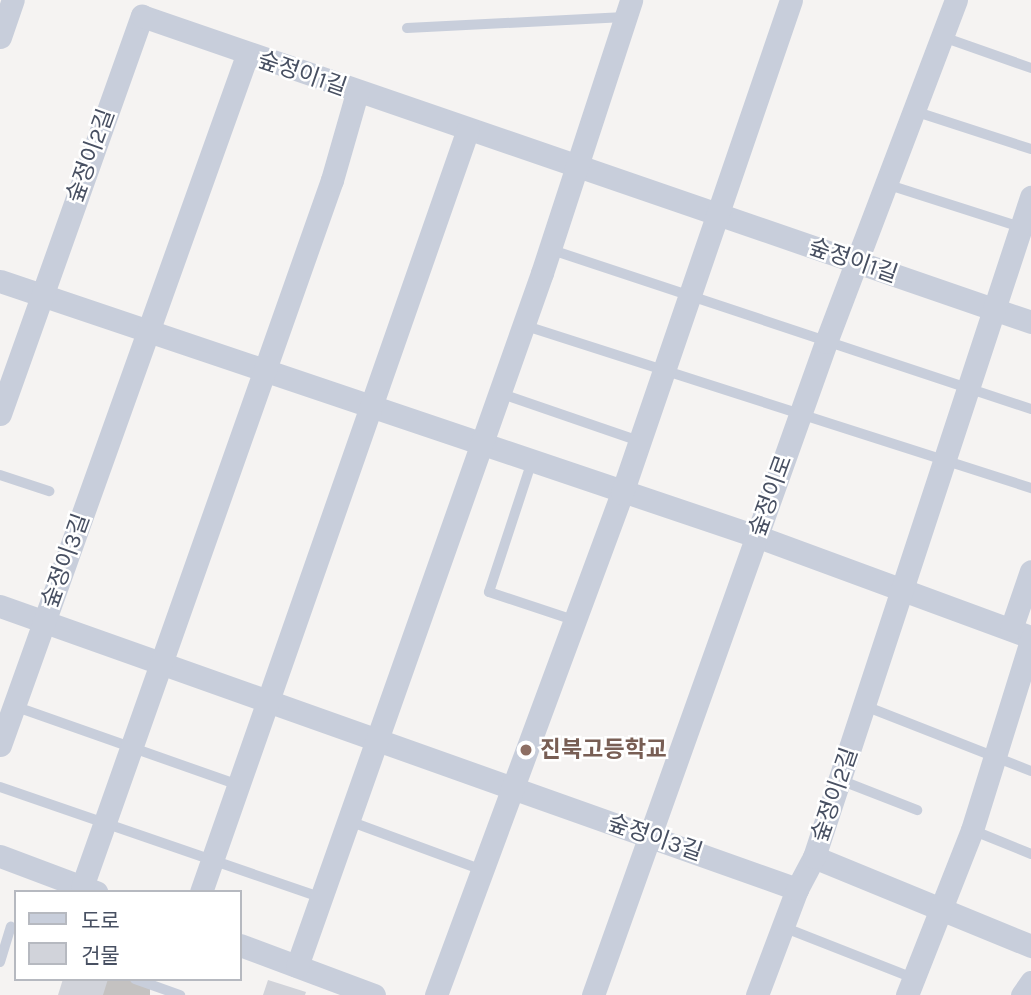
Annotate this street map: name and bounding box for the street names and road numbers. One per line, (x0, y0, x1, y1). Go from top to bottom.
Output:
street label: 숲정이1길 (254, 46, 350, 102)
street label: 숲정이2길 (61, 105, 121, 207)
street label: 숲정이1길 (805, 233, 901, 289)
street label: 숲정이로 (744, 452, 798, 540)
street label: 숲정이3길 (36, 510, 96, 612)
street label: 숲정이2길 (806, 744, 864, 846)
street label: 숲정이3길 (604, 809, 706, 867)

